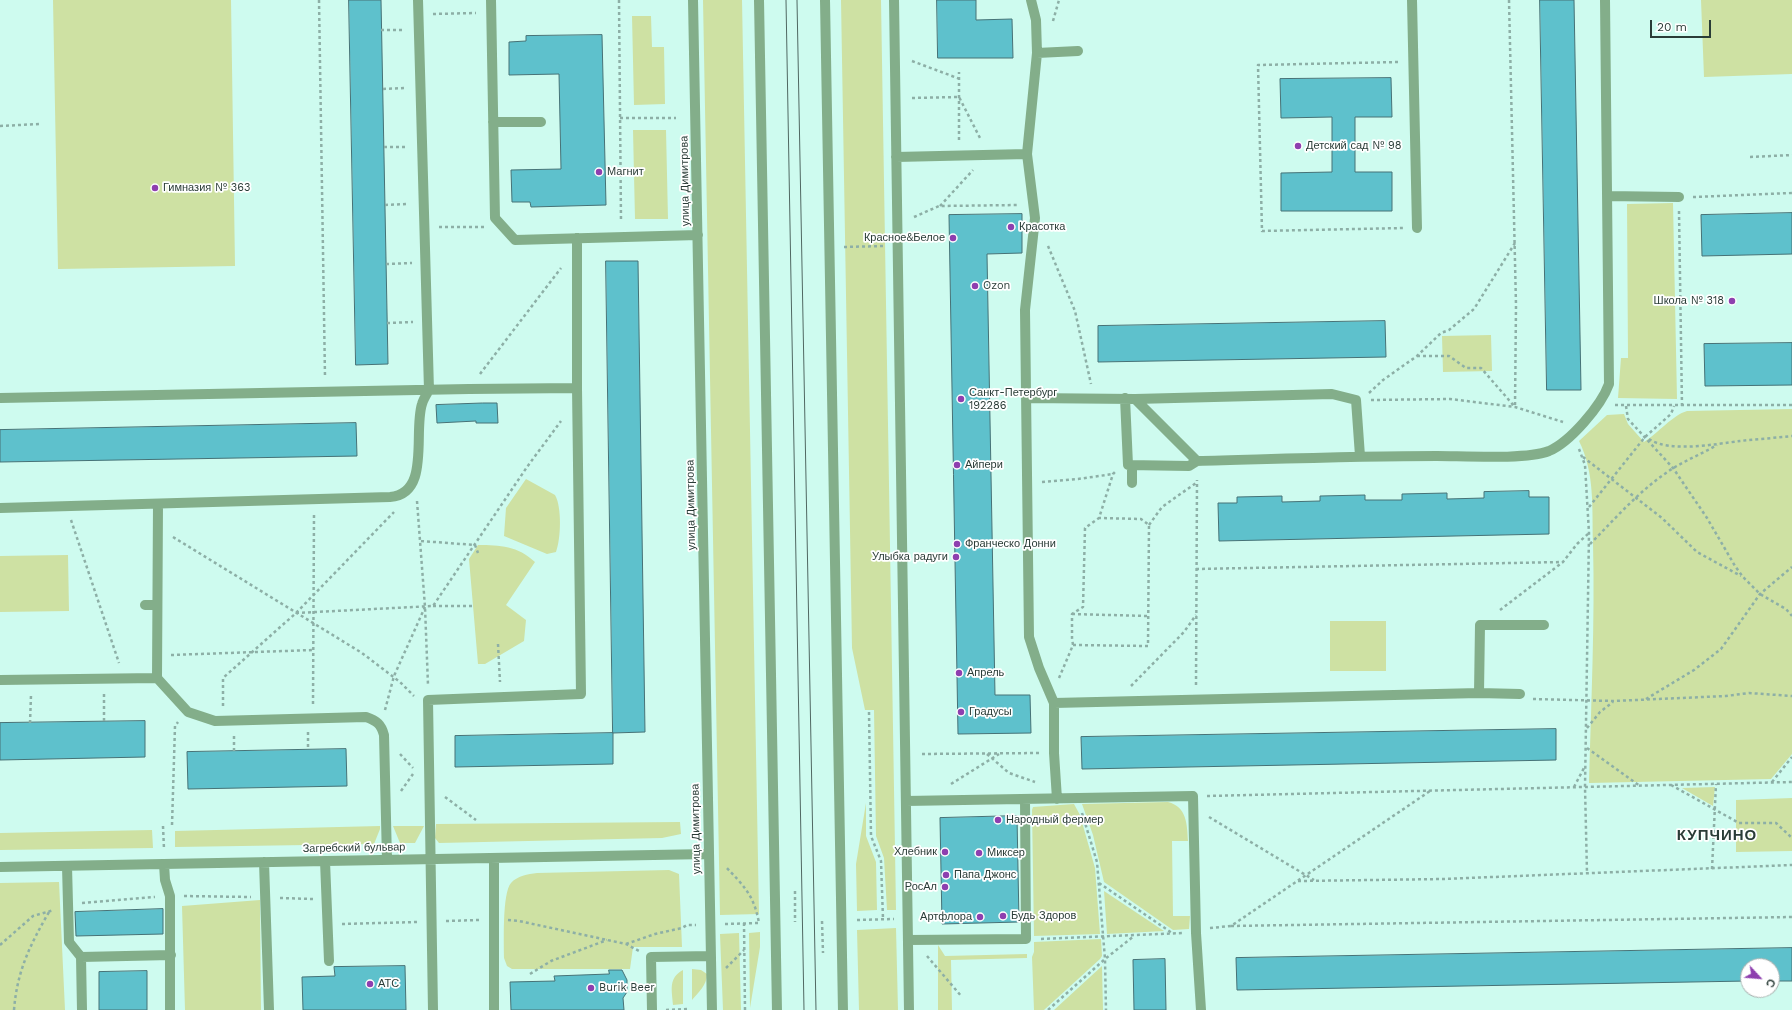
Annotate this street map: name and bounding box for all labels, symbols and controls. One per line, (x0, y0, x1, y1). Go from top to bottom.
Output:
scale bar (1652, 12, 1713, 38)
text: 20 m (1657, 20, 1687, 34)
street label: улица Димитрова (678, 136, 692, 226)
place label: Детский сад № 98 (1306, 139, 1402, 153)
marker: Детский сад № 98 (1293, 141, 1303, 151)
place label: Магнит (607, 165, 644, 179)
marker: Магнит (594, 167, 604, 177)
place label: Гимназия № 363 (163, 181, 250, 195)
marker: Гимназия № 363 (150, 183, 160, 193)
place label: Красотка (1019, 220, 1065, 234)
marker: Красотка (1006, 222, 1016, 232)
place label: Красное&Белое (864, 231, 945, 245)
marker: Красное&Белое (948, 233, 958, 243)
place label: Ozon (983, 279, 1010, 293)
marker: Ozon (970, 281, 980, 291)
place label: Школа № 318 (1654, 294, 1724, 308)
marker: Школа № 318 (1727, 296, 1737, 306)
place label: Санкт-Петербург 192286 (969, 386, 1057, 412)
marker: Санкт-Петербург 192286 (956, 394, 966, 404)
place label: Айпери (965, 458, 1003, 472)
street label: улица Димитрова (684, 460, 698, 550)
marker: Айпери (952, 460, 962, 470)
place label: Франческо Донни (965, 537, 1056, 551)
marker: Франческо Донни (952, 539, 962, 549)
place label: Улыбка радуги (872, 550, 948, 564)
marker: Улыбка радуги (951, 552, 961, 562)
place label: Апрель (967, 666, 1004, 680)
marker: Апрель (954, 668, 964, 678)
place label: Градусы (969, 705, 1012, 719)
marker: Градусы (956, 707, 966, 717)
street label: улица Димитрова (689, 784, 703, 874)
place label: Народный фермер (1006, 813, 1103, 827)
marker: Народный фермер (993, 815, 1003, 825)
district label: КУПЧИНО (1677, 827, 1757, 845)
street label: Загребский бульвар (302, 841, 406, 855)
place label: Хлебник (894, 845, 937, 859)
place label: Миксер (987, 846, 1025, 860)
marker: Хлебник (940, 847, 950, 857)
marker: Миксер (974, 848, 984, 858)
place label: Папа Джонс (954, 868, 1016, 882)
marker: Папа Джонс (941, 870, 951, 880)
place label: РосАл (905, 880, 937, 894)
marker: РосАл (940, 882, 950, 892)
place label: Будь Здоров (1011, 909, 1076, 923)
place label: Артфлора (920, 910, 972, 924)
marker: Будь Здоров (998, 911, 1008, 921)
marker: Артфлора (975, 912, 985, 922)
north arrow (1740, 958, 1780, 998)
place label: АТС (378, 977, 399, 991)
text: С (1763, 977, 1778, 989)
marker: АТС (365, 979, 375, 989)
place label: Burik Beer (599, 981, 655, 995)
marker: Burik Beer (586, 983, 596, 993)

